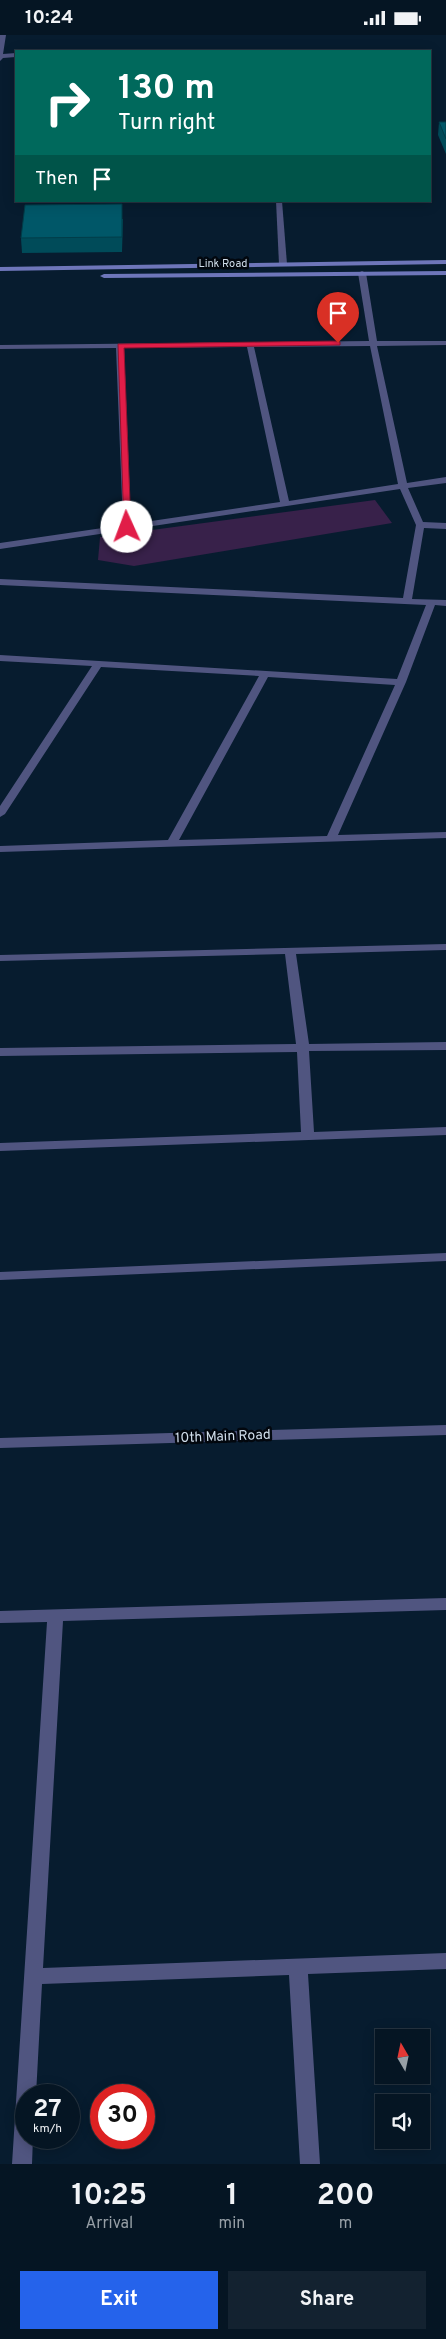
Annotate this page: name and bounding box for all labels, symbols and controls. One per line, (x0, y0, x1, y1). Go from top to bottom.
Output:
text: 10:24 (25, 6, 74, 30)
text: 130 m (118, 67, 215, 111)
icon: right (35, 70, 100, 135)
text: Turn right (118, 110, 215, 137)
icon: arrive (88, 165, 116, 193)
text: Then (35, 167, 78, 191)
street label: Link Road (198, 257, 248, 271)
pin (317, 292, 359, 343)
icon: arrive (324, 299, 352, 327)
position arrow (100, 500, 152, 552)
street label: 10th Main Road (175, 1427, 271, 1447)
north arrow (375, 2029, 430, 2084)
map controls (375, 2029, 430, 2149)
speed limit sign: 30 (90, 2084, 155, 2149)
text: 27 (33, 2094, 62, 2126)
button: sound (375, 2094, 430, 2149)
text: km/h (33, 2121, 62, 2137)
text: 10:25 (71, 2178, 147, 2215)
text: 1 (226, 2178, 238, 2215)
text: 200 (317, 2178, 375, 2215)
text: Arrival (85, 2214, 133, 2234)
text: min (219, 2214, 245, 2234)
text: m (339, 2214, 352, 2234)
button: Exit (20, 2271, 218, 2329)
button: Share (228, 2271, 426, 2329)

